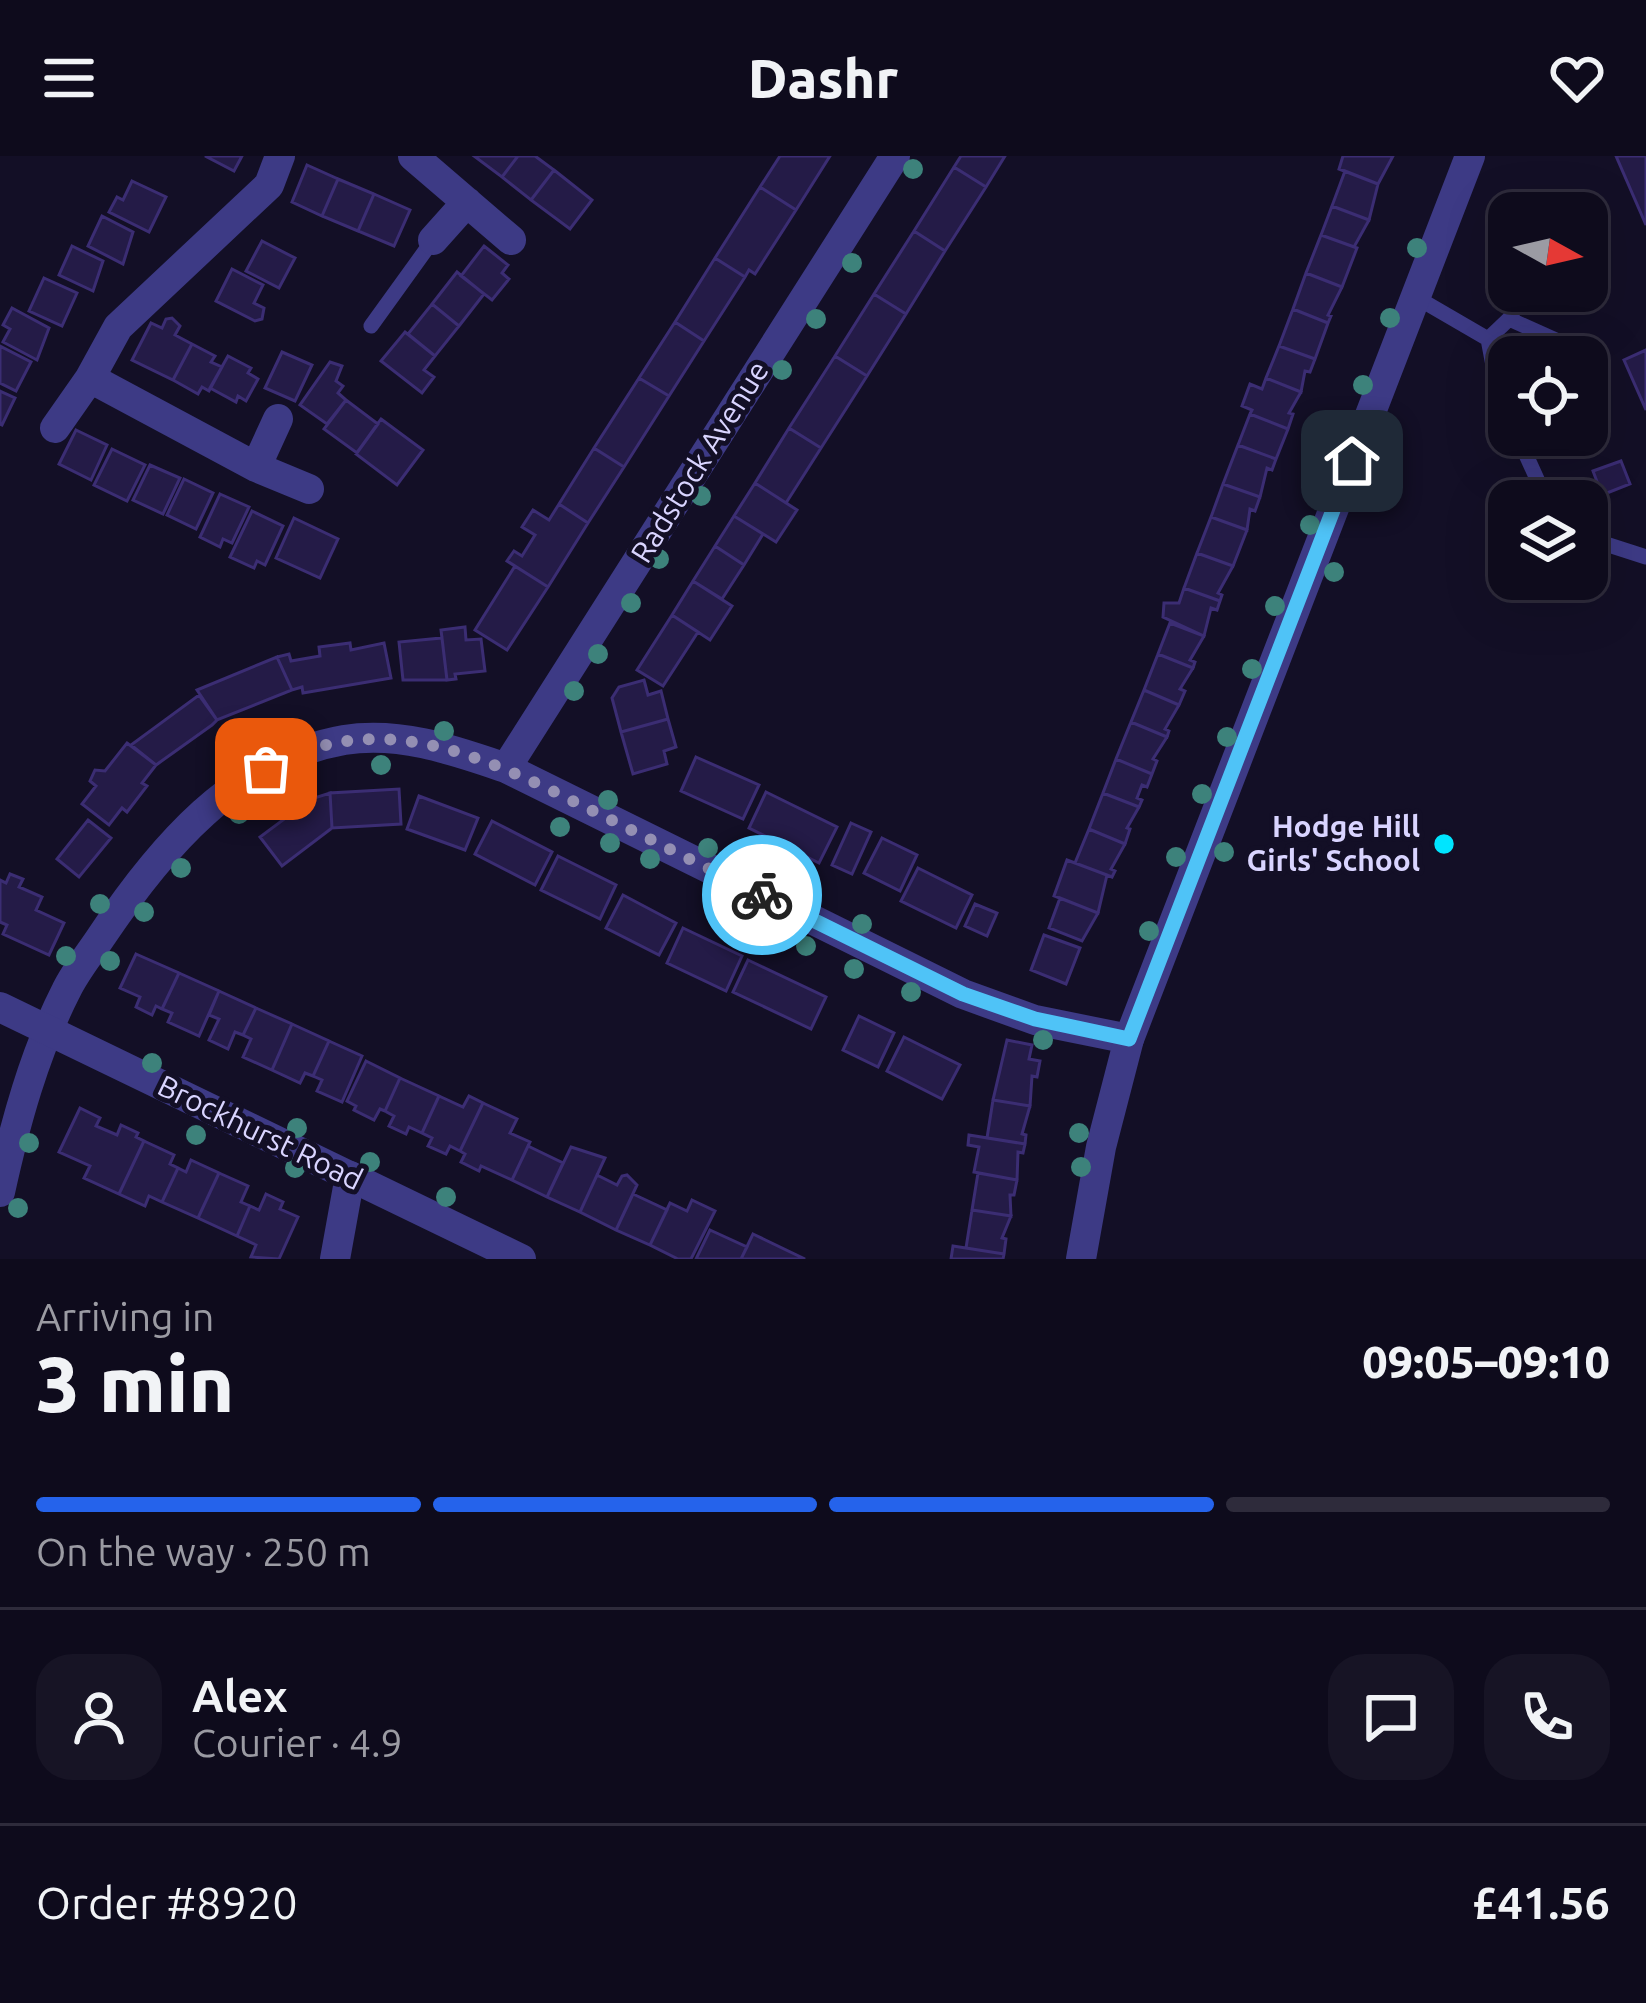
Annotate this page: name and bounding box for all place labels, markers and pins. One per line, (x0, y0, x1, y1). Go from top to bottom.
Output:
pin (1301, 410, 1403, 512)
pin (215, 718, 317, 820)
place label: Hodge Hill Girls' School (1246, 809, 1420, 877)
marker: Hodge Hill Girls' School (1431, 831, 1457, 857)

